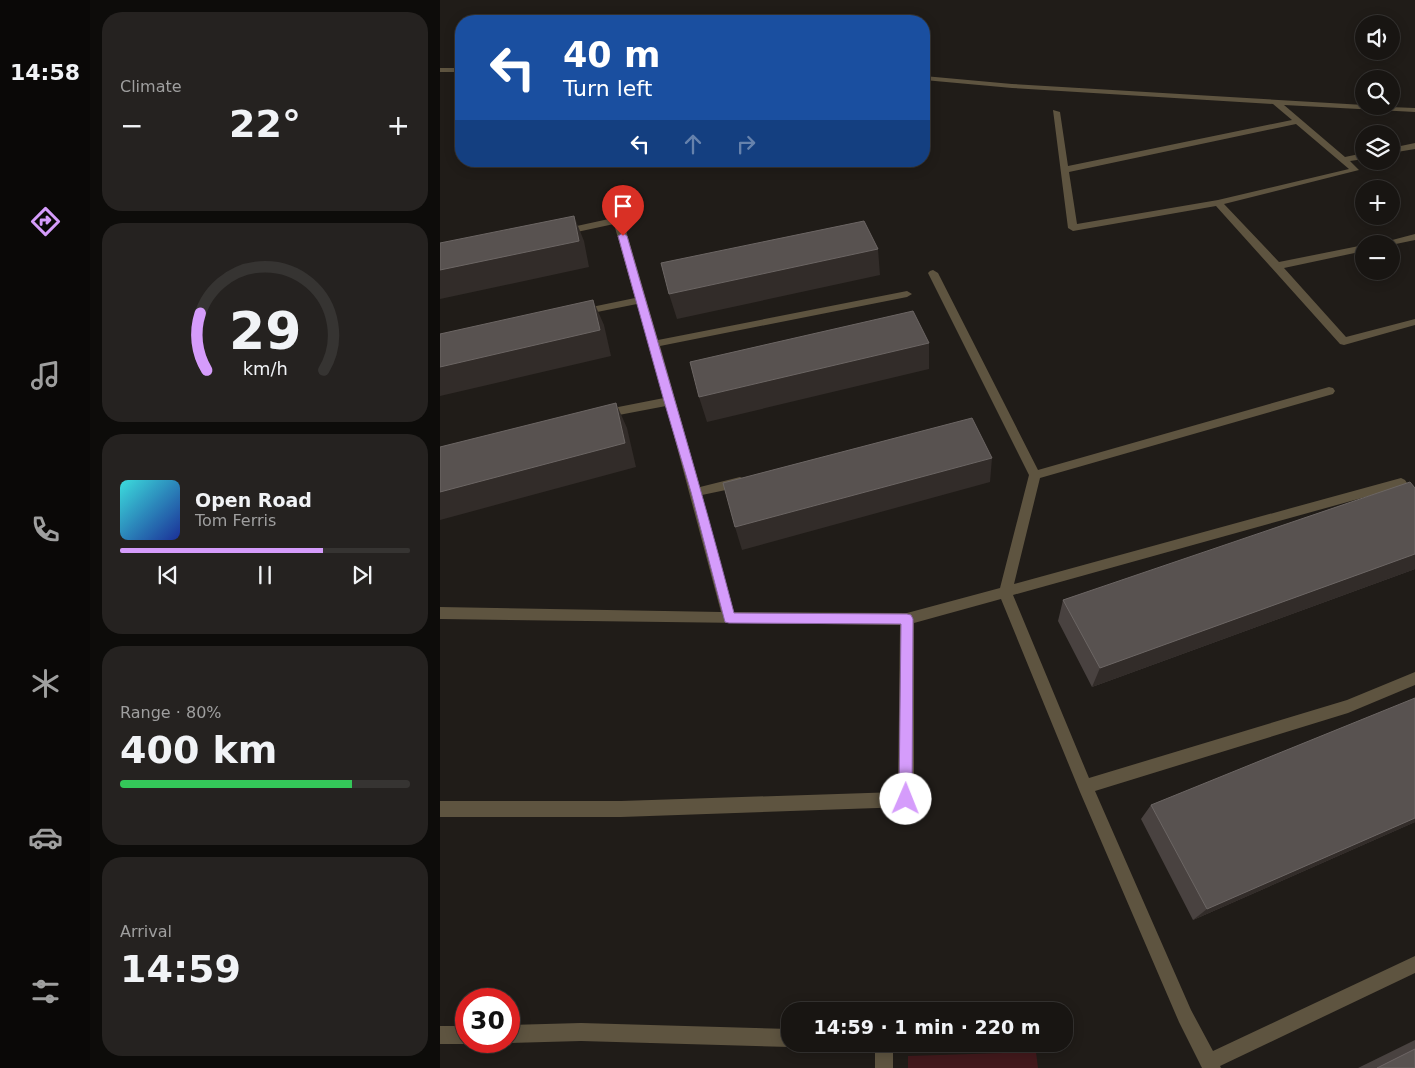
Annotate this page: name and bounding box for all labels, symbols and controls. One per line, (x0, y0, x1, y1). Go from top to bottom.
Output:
map controls (1355, 15, 1400, 280)
button: sound (1355, 15, 1400, 60)
icon: left (480, 35, 545, 100)
text: 40 m (563, 35, 660, 75)
text: 14:58 (10, 60, 80, 85)
button: search (1355, 70, 1400, 115)
text: Turn left (563, 76, 652, 101)
text: Climate (120, 77, 182, 96)
text: 22° (229, 102, 301, 146)
text: − (120, 109, 143, 142)
text: + (387, 109, 410, 142)
button: layers (1355, 125, 1400, 170)
icon: left (626, 130, 654, 158)
icon: ahead (679, 130, 707, 158)
icon: right (732, 130, 760, 158)
button: + (1355, 180, 1400, 225)
pin (602, 185, 644, 236)
icon: arrive (609, 192, 637, 220)
icon: directions (28, 204, 63, 239)
button: − (1355, 235, 1400, 280)
text: 29 (229, 301, 301, 361)
icon: music (28, 358, 63, 393)
text: km/h (242, 358, 288, 379)
text: Open Road (195, 489, 312, 511)
text: Tom Ferris (195, 511, 276, 530)
icon: phone (28, 512, 63, 547)
icon: previous (154, 561, 182, 589)
icon: pause (251, 561, 279, 589)
icon: next (348, 561, 376, 589)
icon: climate (28, 666, 63, 701)
text: Range · 80% (120, 703, 222, 722)
text: 400 km (120, 728, 277, 772)
position arrow (879, 772, 931, 824)
icon: car (28, 820, 63, 855)
text: Arrival (120, 922, 172, 941)
text: 14:59 (120, 947, 241, 991)
icon: filters (28, 974, 63, 1009)
speed limit sign: 30 (455, 988, 520, 1053)
text: 14:59 · 1 min · 220 m (813, 1016, 1041, 1038)

